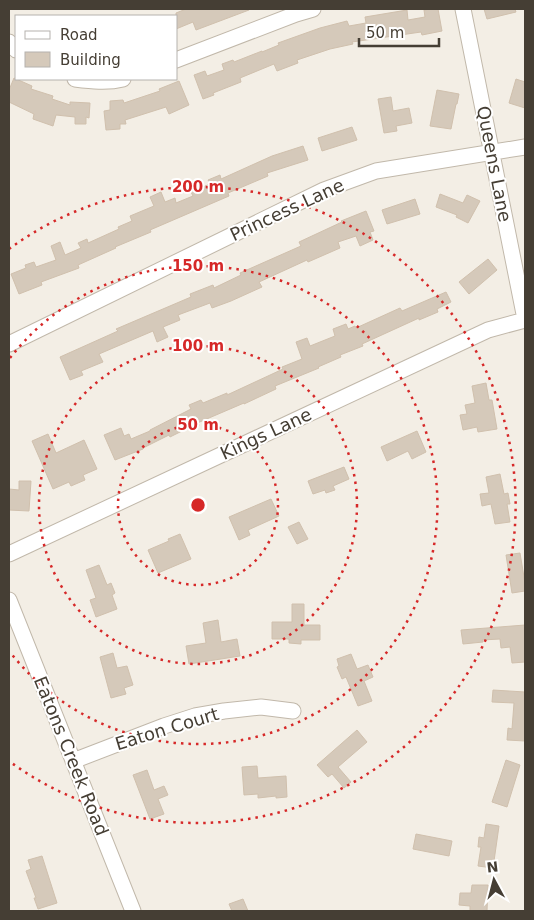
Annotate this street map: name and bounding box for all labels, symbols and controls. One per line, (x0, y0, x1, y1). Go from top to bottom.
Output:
legend (15, 15, 178, 80)
scale bar (359, 15, 439, 47)
text: 50 m (366, 24, 404, 42)
text: Road (60, 26, 98, 44)
text: Building (60, 51, 121, 69)
street label: Queens Lane (473, 104, 516, 224)
street label: Princess Lane (226, 174, 347, 245)
text: 200 m (172, 178, 224, 196)
text: 150 m (172, 257, 224, 275)
text: 100 m (172, 337, 224, 355)
street label: Kings Lane (217, 403, 315, 464)
text: 50 m (177, 416, 219, 434)
centre of rings (189, 496, 207, 514)
street label: Eatons Creek Road (30, 673, 113, 839)
street label: Eaton Court (113, 703, 221, 754)
north arrow (469, 855, 519, 905)
text: N (486, 858, 499, 876)

